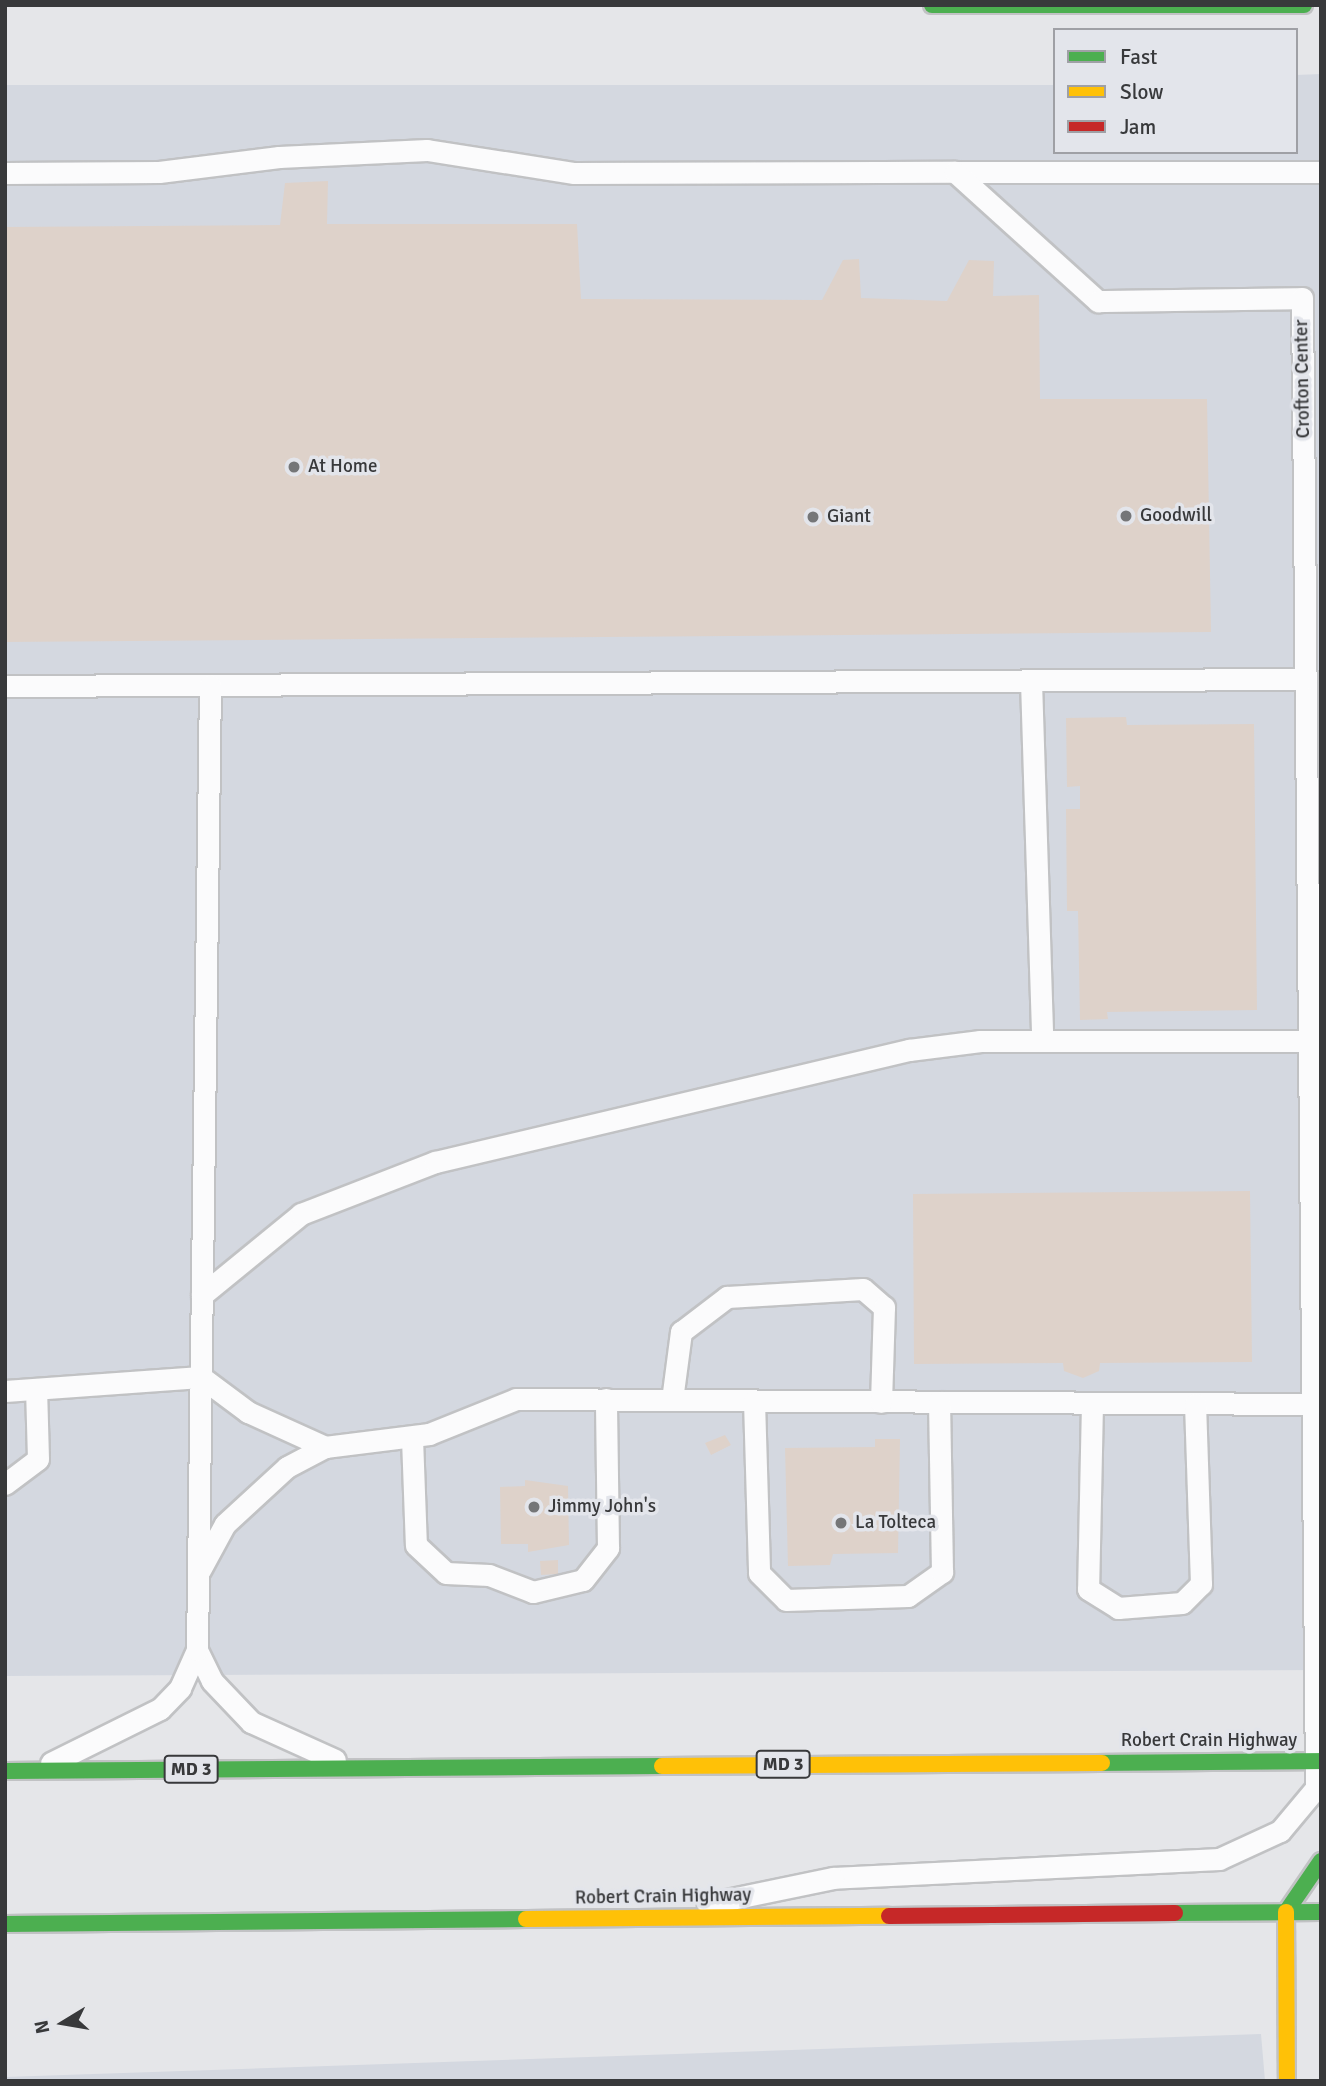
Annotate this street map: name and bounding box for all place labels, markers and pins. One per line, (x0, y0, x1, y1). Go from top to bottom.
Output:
place label: At Home (308, 456, 377, 478)
marker: At Home (286, 459, 302, 475)
place label: Goodwill (1140, 505, 1212, 527)
place label: Giant (827, 506, 871, 528)
marker: Goodwill (1118, 508, 1134, 524)
marker: Giant (805, 509, 821, 525)
place label: Jimmy John's (548, 1496, 656, 1518)
marker: Jimmy John's (526, 1499, 542, 1515)
place label: La Tolteca (855, 1512, 936, 1534)
marker: La Tolteca (833, 1515, 849, 1531)

